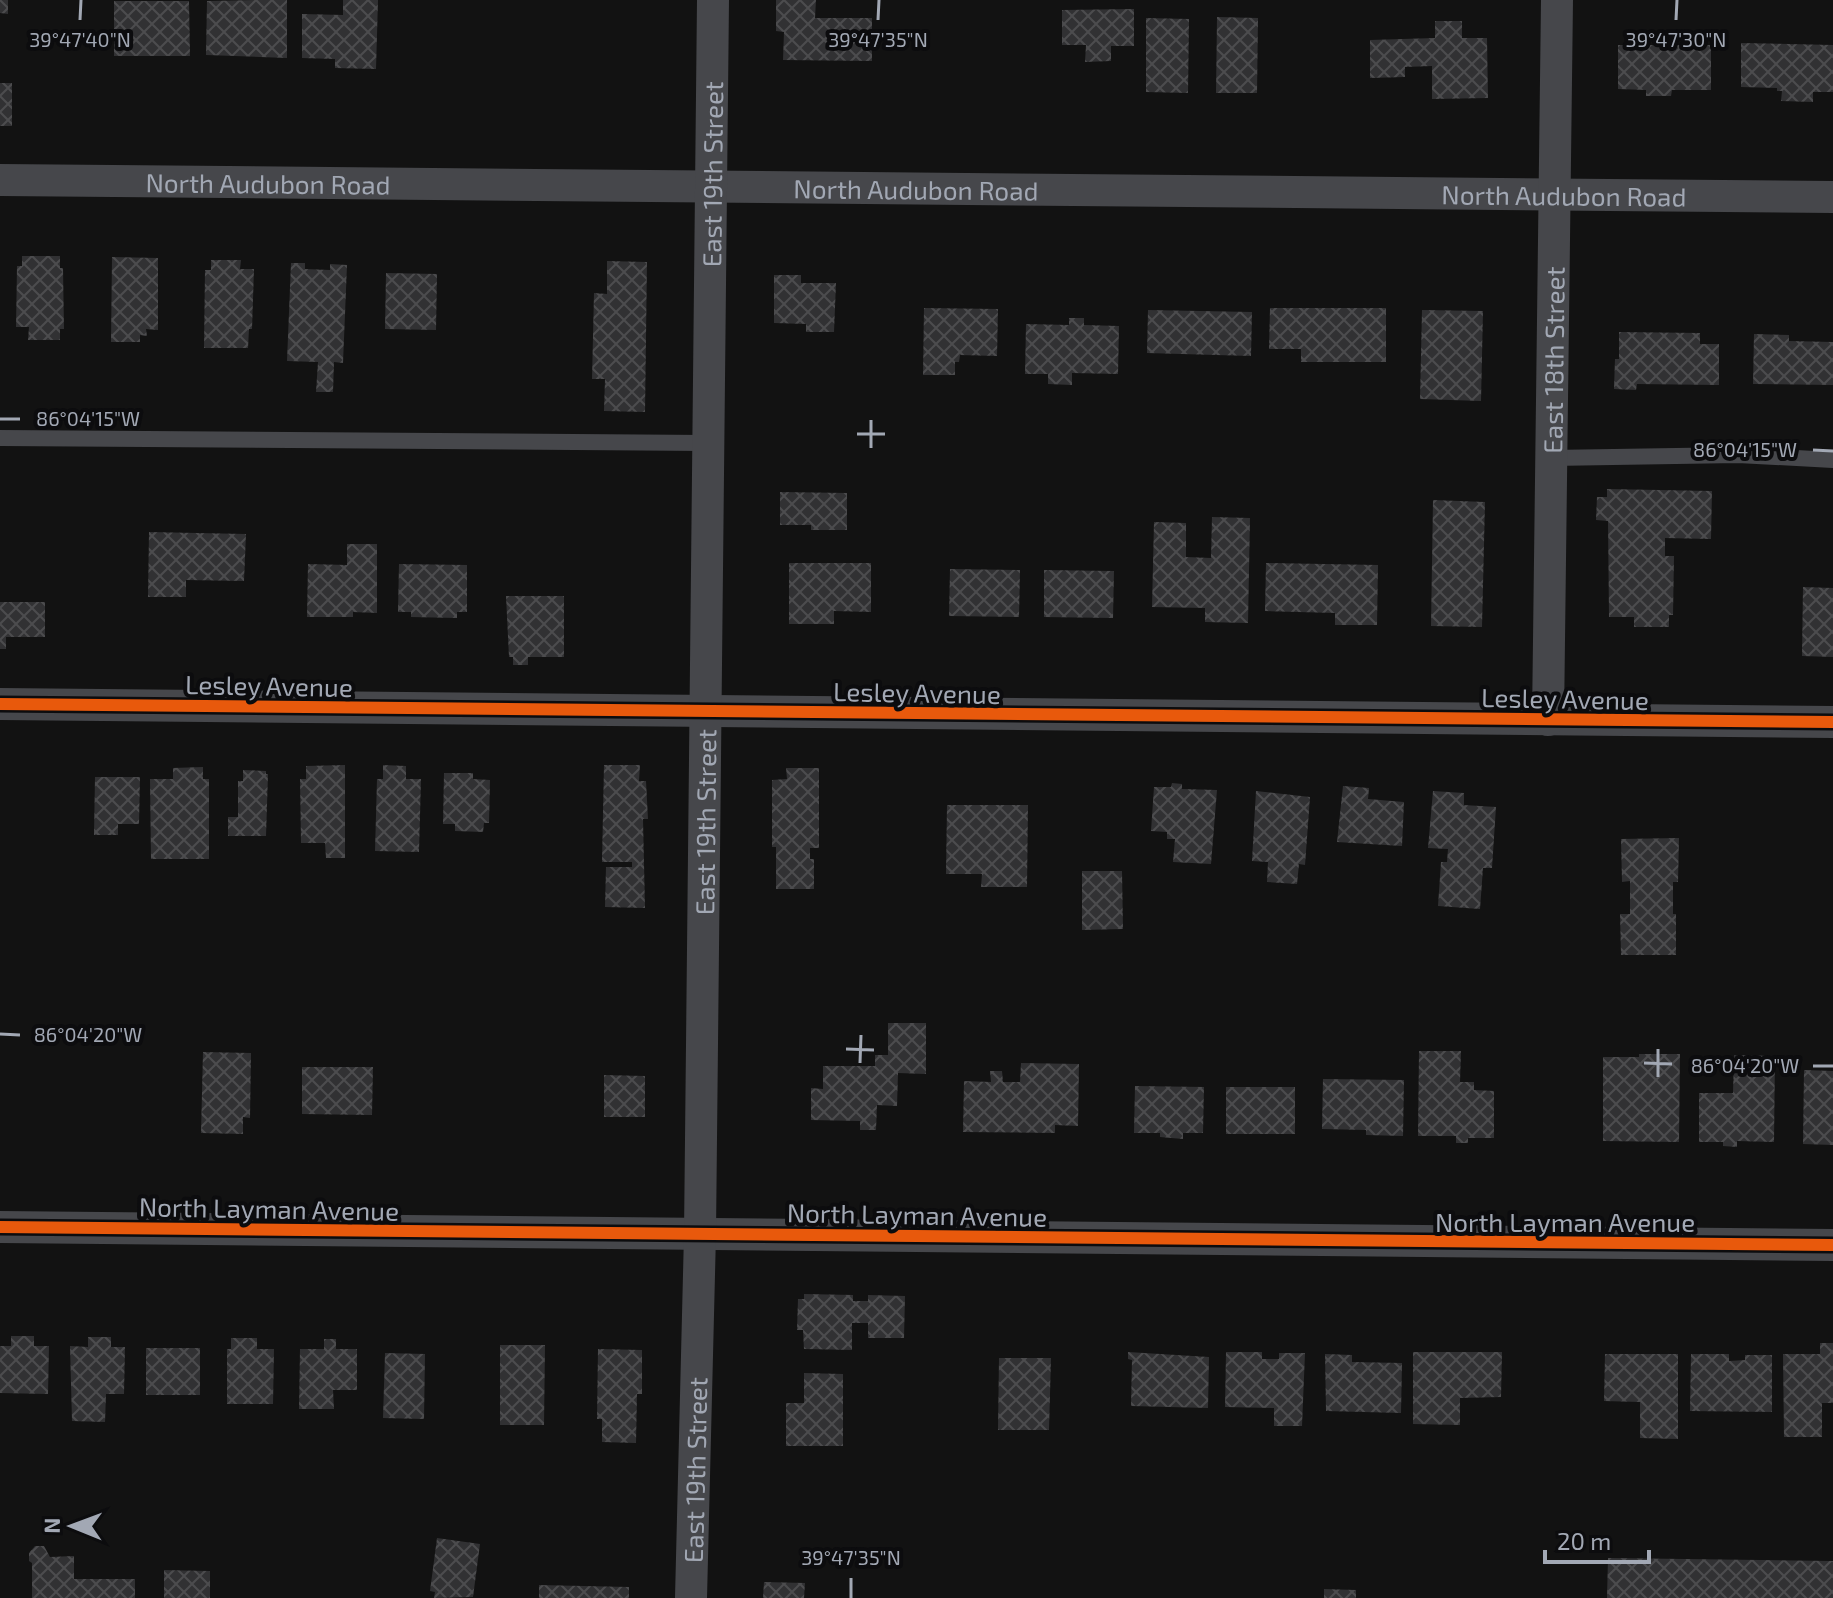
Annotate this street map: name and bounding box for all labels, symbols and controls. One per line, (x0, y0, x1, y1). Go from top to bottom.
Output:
text: 39°47'40"N (29, 27, 131, 51)
text: 39°47'35"N (828, 27, 928, 51)
text: 39°47'30"N (1626, 27, 1726, 51)
street label: East 19th Street (695, 81, 728, 267)
street label: North Audubon Road (145, 166, 391, 199)
street label: North Audubon Road (793, 172, 1039, 205)
street label: North Audubon Road (1441, 178, 1687, 211)
street label: East 18th Street (1536, 266, 1569, 454)
text: 86°04'15"W (36, 406, 140, 430)
text: 86°04'15"W (1693, 437, 1797, 461)
street label: Lesley Avenue (185, 668, 353, 702)
street label: Lesley Avenue (833, 675, 1001, 709)
street label: Lesley Avenue (1481, 681, 1649, 715)
street label: East 19th Street (688, 729, 721, 915)
text: 86°04'20"W (34, 1022, 142, 1046)
text: 86°04'20"W (1691, 1053, 1799, 1077)
street label: North Layman Avenue (139, 1190, 399, 1226)
street label: North Layman Avenue (787, 1196, 1047, 1232)
street label: North Layman Avenue (1435, 1206, 1695, 1237)
street label: East 19th Street (676, 1377, 712, 1563)
north arrow (32, 1486, 112, 1566)
scale bar (1545, 1514, 1649, 1564)
text: N (38, 1517, 64, 1534)
text: 20 m (1557, 1526, 1611, 1555)
text: 39°47'35"N (801, 1545, 901, 1569)

